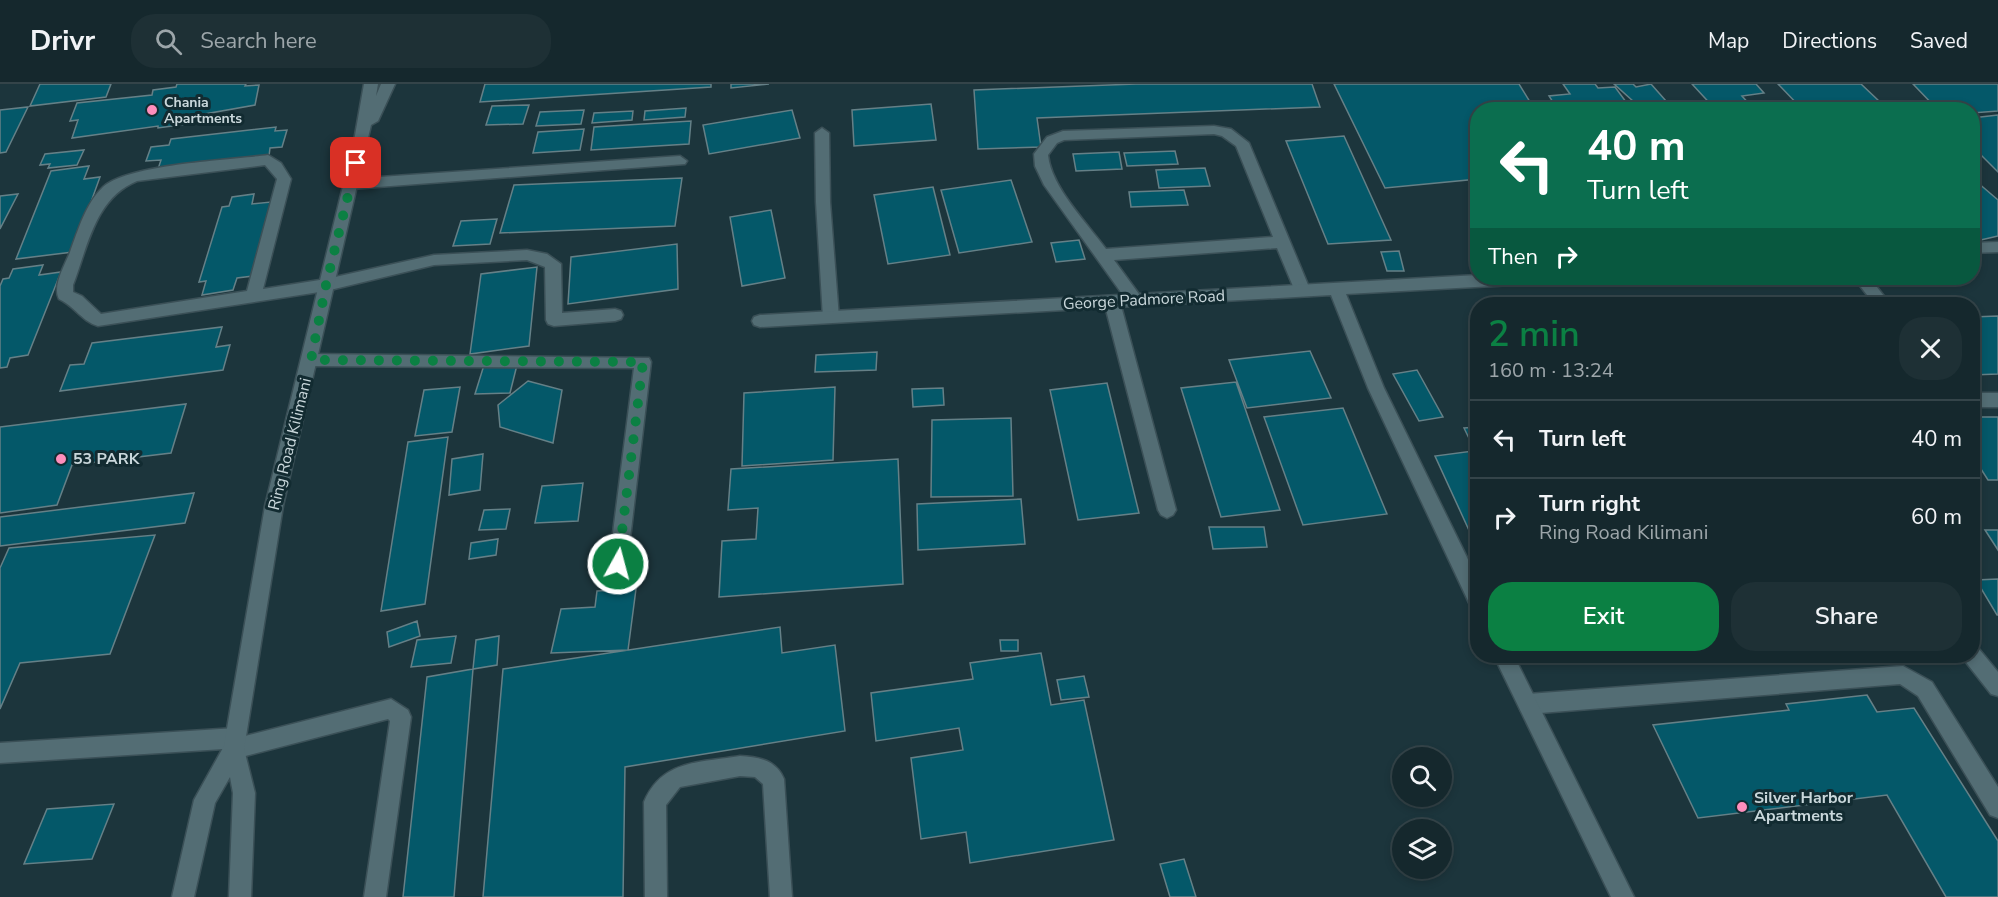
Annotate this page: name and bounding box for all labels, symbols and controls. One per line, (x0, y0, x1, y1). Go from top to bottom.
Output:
search box (131, 14, 551, 68)
text: Drivr (30, 22, 95, 60)
icon: search (152, 25, 185, 58)
text: Search here (200, 26, 317, 56)
text: Map (1708, 27, 1749, 55)
text: Directions (1782, 27, 1877, 55)
text: Saved (1910, 27, 1968, 55)
place label: Chania Apartments (164, 93, 242, 128)
marker: Chania Apartments (145, 103, 159, 117)
text: 40 m (1587, 118, 1686, 175)
icon: left (1488, 126, 1566, 204)
pin (330, 137, 381, 188)
icon: arrive (339, 146, 372, 179)
text: Turn left (1587, 172, 1688, 209)
icon: right (1550, 240, 1583, 273)
text: Then (1488, 242, 1538, 272)
street label: George Padmore Road (1062, 285, 1226, 315)
text: 2 min (1488, 310, 1580, 359)
button: close (1899, 317, 1962, 380)
text: 160 m · 13:24 (1488, 357, 1614, 384)
street label: Ring Road Kilimani (263, 376, 317, 512)
icon: left (1488, 423, 1521, 456)
text: Turn left (1539, 424, 1626, 454)
text: 40 m (1911, 424, 1962, 454)
place label: 53 PARK (73, 448, 141, 470)
marker: 53 PARK (54, 452, 68, 466)
text: Turn right (1539, 489, 1640, 519)
icon: right (1488, 501, 1521, 534)
text: 60 m (1911, 502, 1962, 532)
text: Ring Road Kilimani (1539, 519, 1708, 546)
position arrow (586, 532, 650, 596)
button: Exit (1488, 582, 1719, 651)
button: Share (1731, 582, 1962, 651)
map controls (1392, 747, 1452, 879)
button: search (1392, 747, 1452, 807)
place label: Silver Harbor Apartments (1754, 787, 1854, 827)
marker: Silver Harbor Apartments (1735, 800, 1749, 814)
button: layers (1392, 819, 1452, 879)

